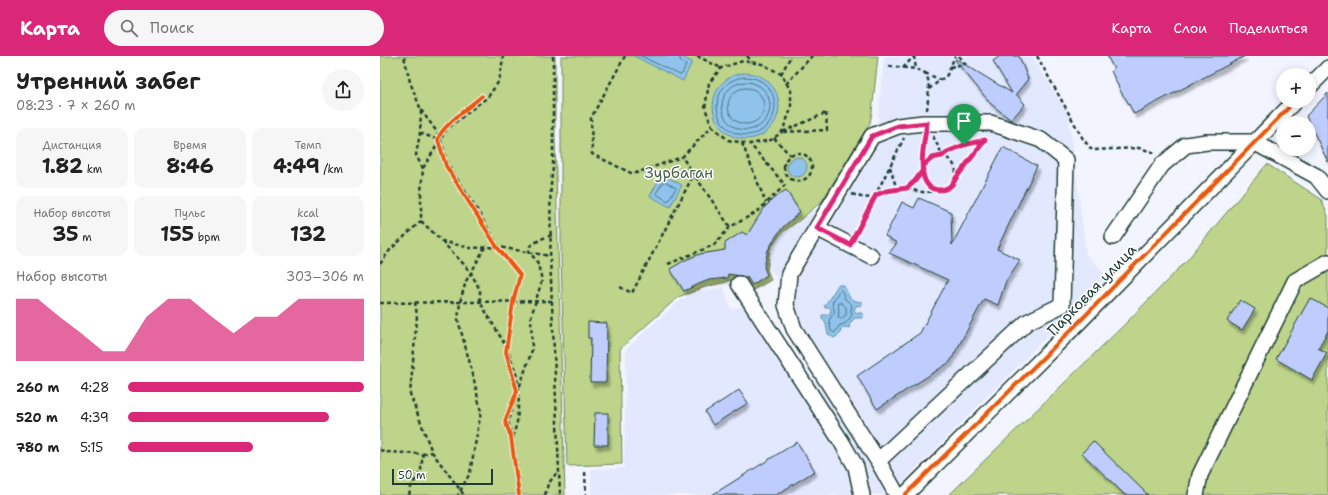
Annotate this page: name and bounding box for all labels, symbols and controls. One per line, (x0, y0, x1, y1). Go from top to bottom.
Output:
search box (104, 10, 384, 46)
text: Карта (20, 16, 80, 41)
icon: search (118, 17, 140, 39)
text: Поиск (150, 18, 194, 38)
text: Карта (1111, 19, 1152, 37)
text: Слои (1174, 19, 1207, 37)
text: Поделиться (1229, 19, 1308, 37)
text: Утренний забег (16, 67, 200, 96)
map controls (1276, 68, 1316, 156)
button: + (1276, 68, 1316, 108)
button: share (322, 69, 364, 111)
text: 08:23 · 7 × 260 m (16, 97, 136, 114)
pin (947, 104, 981, 145)
icon: arrive (953, 110, 975, 132)
button: − (1276, 116, 1316, 156)
text: Дистанция (42, 138, 102, 153)
text: Время (173, 138, 207, 153)
text: Темп (295, 138, 321, 153)
text: 1.82 (42, 153, 83, 179)
text: 8:46 (166, 153, 214, 179)
text: 4:49 (273, 153, 320, 179)
text: km (83, 162, 102, 177)
text: /km (320, 162, 343, 177)
park label: Зурбаган (645, 163, 713, 183)
text: Набор высоты (33, 206, 111, 221)
text: Пульс (175, 206, 205, 221)
text: kcal (297, 206, 319, 221)
text: 35 (52, 221, 79, 247)
text: 155 (160, 221, 194, 247)
text: 132 (290, 221, 326, 247)
text: m (79, 230, 92, 245)
text: bpm (194, 230, 220, 245)
street label: Парковая улица (1043, 239, 1141, 340)
text: Набор высоты (16, 268, 107, 285)
text: 303–306 m (286, 268, 364, 285)
text: 260 m (16, 379, 59, 396)
text: 4:28 (80, 379, 109, 396)
text: 520 m (16, 409, 58, 426)
text: 4:39 (80, 409, 109, 426)
text: 780 m (16, 439, 59, 456)
text: 5:15 (80, 439, 103, 456)
scale bar (392, 467, 493, 486)
text: 50 m (398, 468, 426, 483)

